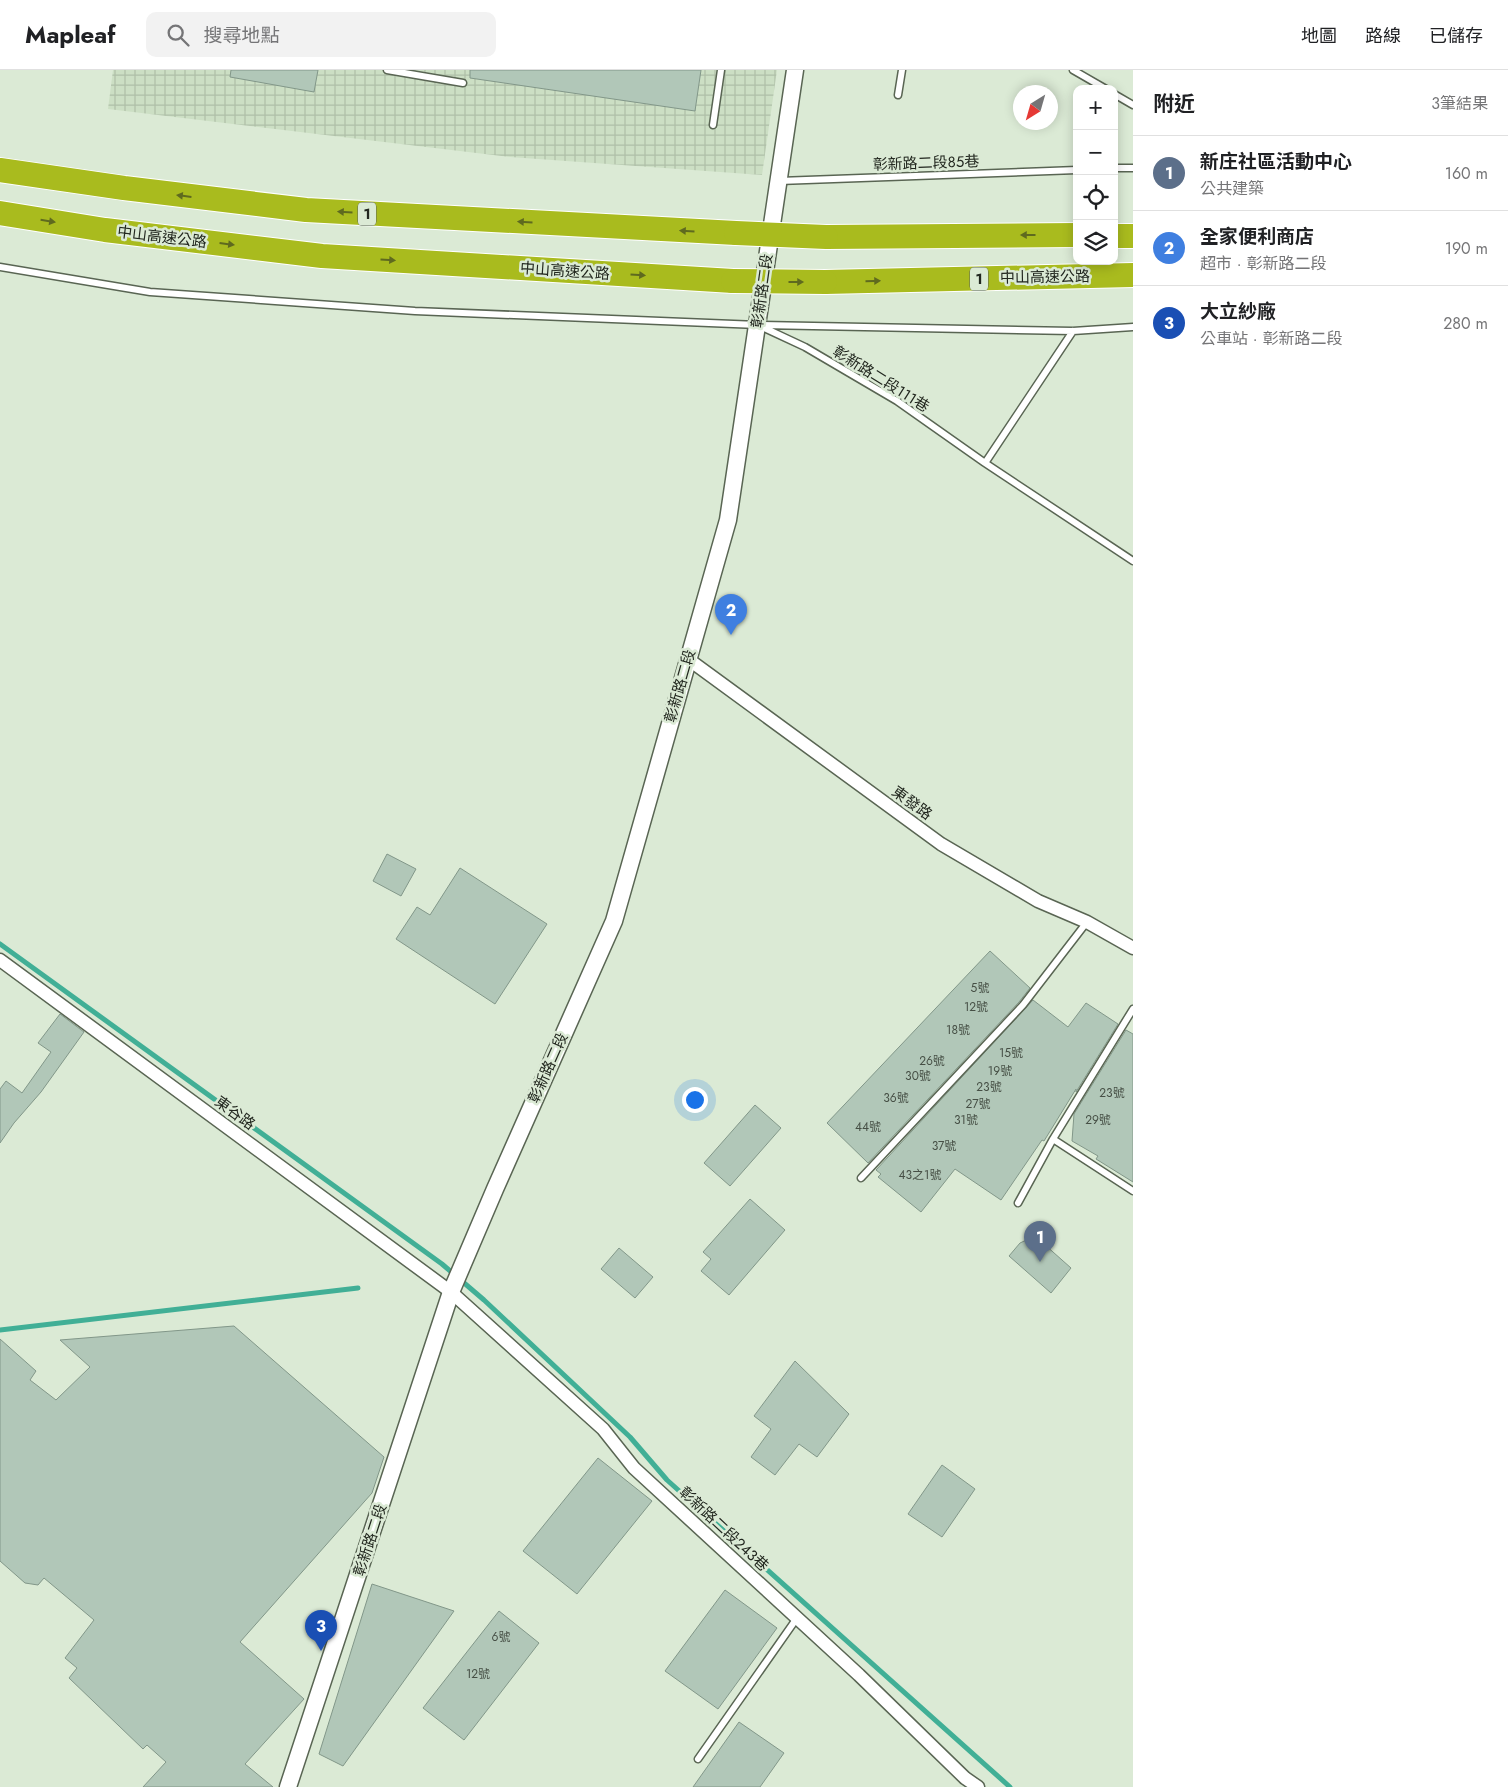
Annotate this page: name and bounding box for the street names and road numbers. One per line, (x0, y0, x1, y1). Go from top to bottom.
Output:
street label: 彰新路二段85巷 (872, 150, 980, 176)
road number: 1 (358, 202, 376, 226)
street label: 中山高速公路 (116, 221, 208, 253)
street label: 彰新路二段 (746, 252, 778, 330)
street label: 中山高速公路 (519, 257, 611, 285)
street label: 中山高速公路 (1000, 265, 1090, 289)
road number: 1 (970, 268, 988, 290)
street label: 彰新路二段111巷 (828, 340, 934, 418)
street label: 彰新路二段 (659, 647, 701, 725)
street label: 東發路 (887, 781, 937, 825)
street label: 彰新路二段 (523, 1029, 573, 1107)
street label: 東谷路 (210, 1091, 260, 1135)
street label: 彰新路二段243巷 (674, 1482, 774, 1576)
street label: 彰新路二段 (348, 1501, 392, 1579)

